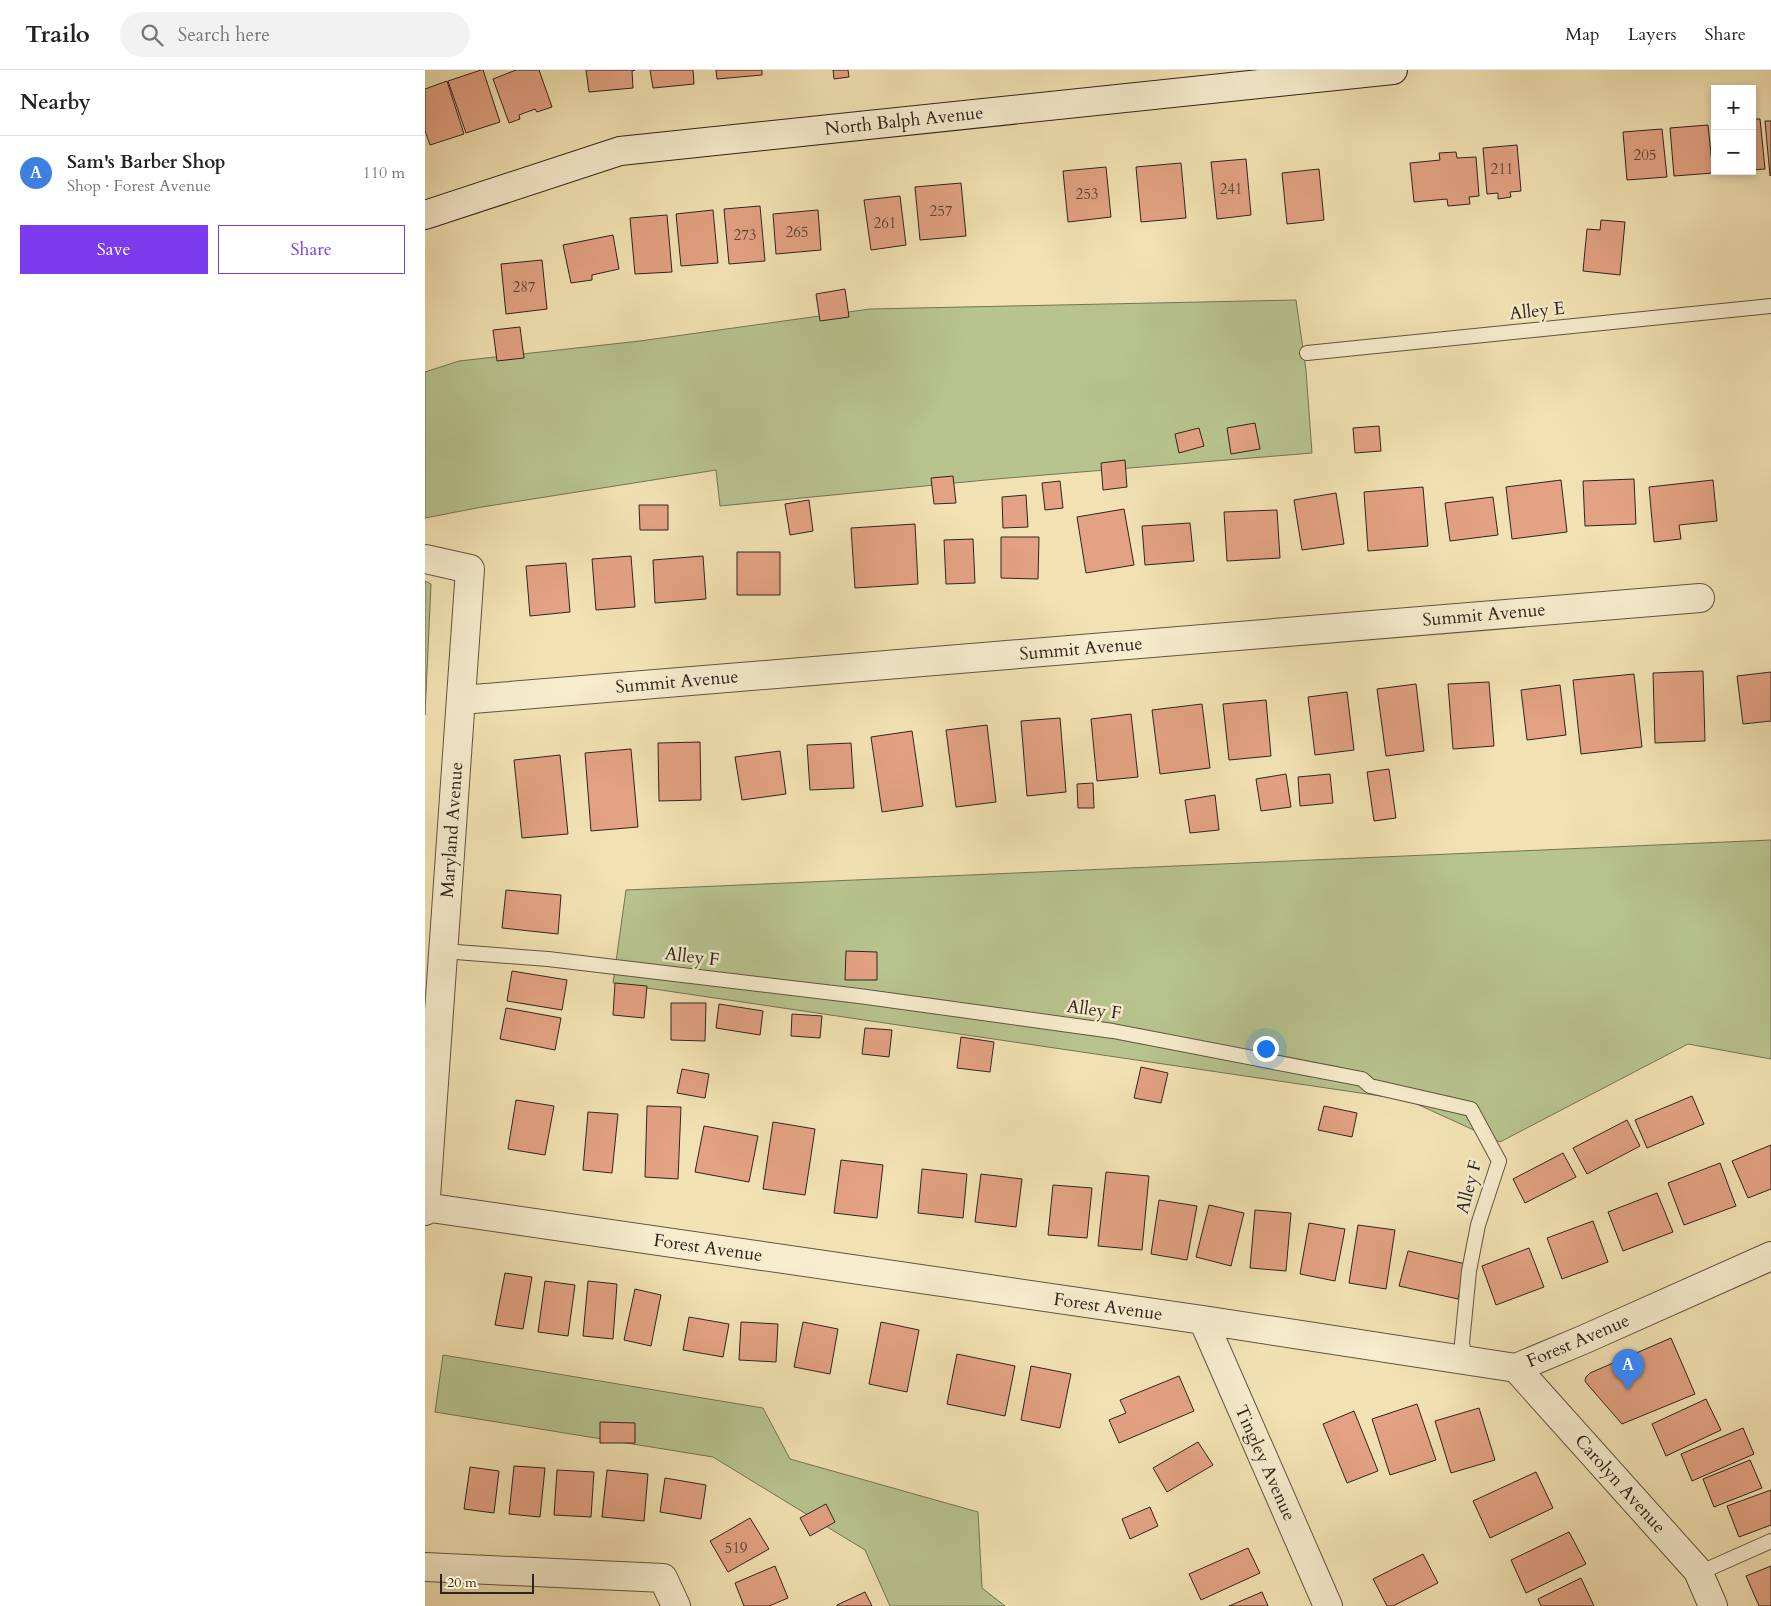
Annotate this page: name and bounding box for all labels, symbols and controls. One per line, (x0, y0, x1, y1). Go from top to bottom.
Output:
search box (120, 12, 470, 57)
text: Trailo (25, 18, 90, 51)
icon: search (138, 21, 166, 49)
text: Search here (178, 22, 270, 48)
text: Map (1565, 22, 1600, 47)
text: Layers (1628, 22, 1677, 47)
text: Share (1705, 22, 1746, 47)
map controls (1711, 85, 1756, 175)
button: + (1711, 85, 1756, 130)
text: Nearby (20, 88, 91, 117)
street label: North Balph Avenue (823, 100, 985, 142)
button: − (1711, 130, 1756, 175)
house number: 205 (1633, 145, 1657, 165)
text: Sam's Barber Shop (67, 149, 226, 175)
house number: 211 (1490, 159, 1514, 179)
text: A (30, 162, 42, 184)
text: 110 m (363, 162, 405, 184)
text: Shop · Forest Avenue (67, 175, 211, 197)
house number: 241 (1219, 179, 1243, 199)
house number: 253 (1075, 184, 1099, 204)
house number: 257 (929, 201, 953, 221)
house number: 261 (873, 213, 897, 233)
house number: 265 (785, 222, 809, 242)
button: Save (20, 225, 208, 274)
button: Share (218, 225, 405, 274)
house number: 273 (733, 225, 757, 245)
house number: 287 (512, 277, 536, 297)
street label: Alley E (1508, 296, 1566, 326)
street label: Summit Avenue (1421, 597, 1547, 633)
street label: Summit Avenue (1018, 631, 1144, 667)
street label: Summit Avenue (614, 664, 740, 700)
street label: Maryland Avenue (435, 761, 469, 899)
street label: Alley F (663, 941, 721, 973)
street label: Alley F (1065, 994, 1123, 1026)
your location (1253, 1036, 1279, 1062)
street label: Alley F (1450, 1157, 1488, 1217)
street label: Forest Avenue (652, 1228, 764, 1268)
street label: Forest Avenue (1052, 1287, 1164, 1327)
street label: Forest Avenue (1523, 1310, 1633, 1372)
pin: A (1612, 1349, 1644, 1390)
street label: Tingley Avenue (1228, 1401, 1302, 1525)
street label: Carolyn Avenue (1569, 1429, 1671, 1539)
house number: 519 (724, 1538, 748, 1558)
scale bar (440, 1571, 534, 1594)
text: 20 m (447, 1573, 477, 1592)

